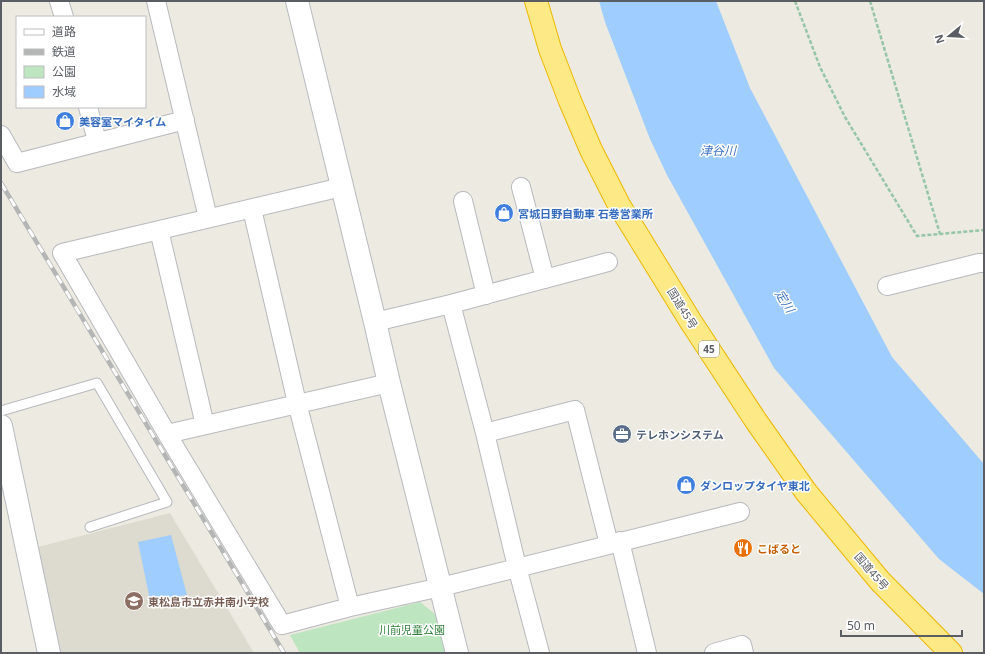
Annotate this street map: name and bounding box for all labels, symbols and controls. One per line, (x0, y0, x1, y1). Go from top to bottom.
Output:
legend (16, 16, 146, 108)
north arrow (929, 16, 969, 56)
text: 道路 (52, 23, 76, 40)
text: N (930, 33, 948, 46)
text: 鉄道 (52, 43, 76, 60)
text: 公園 (52, 63, 76, 80)
text: 水域 (52, 83, 76, 100)
shop icon: 美容室マイタイム (54, 110, 76, 132)
place label: 美容室マイタイム (79, 114, 166, 129)
water label: 津谷川 (700, 142, 738, 159)
shop icon: 宮城日野自動車 石巻営業所 (493, 202, 515, 224)
place label: 宮城日野自動車 石巻営業所 (518, 206, 653, 221)
street label: 国道45号 (665, 285, 701, 331)
water label: 定川 (771, 286, 800, 317)
road number: 45 (699, 341, 719, 357)
office icon: テレホンシステム (611, 423, 633, 445)
place label: テレホンシステム (636, 427, 724, 442)
shop icon: ダンロップタイヤ東北 (675, 474, 697, 496)
place label: ダンロップタイヤ東北 (700, 478, 810, 493)
restaurant icon: こばると (732, 537, 754, 559)
place label: こばると (757, 541, 801, 556)
street label: 国道45号 (851, 549, 893, 593)
school or university icon: 東松島市立赤井南小学校 (123, 590, 145, 612)
place label: 東松島市立赤井南小学校 (148, 594, 269, 609)
scale bar (841, 612, 962, 638)
text: 50 m (847, 617, 875, 634)
park label: 川前児童公園 (379, 622, 445, 637)

